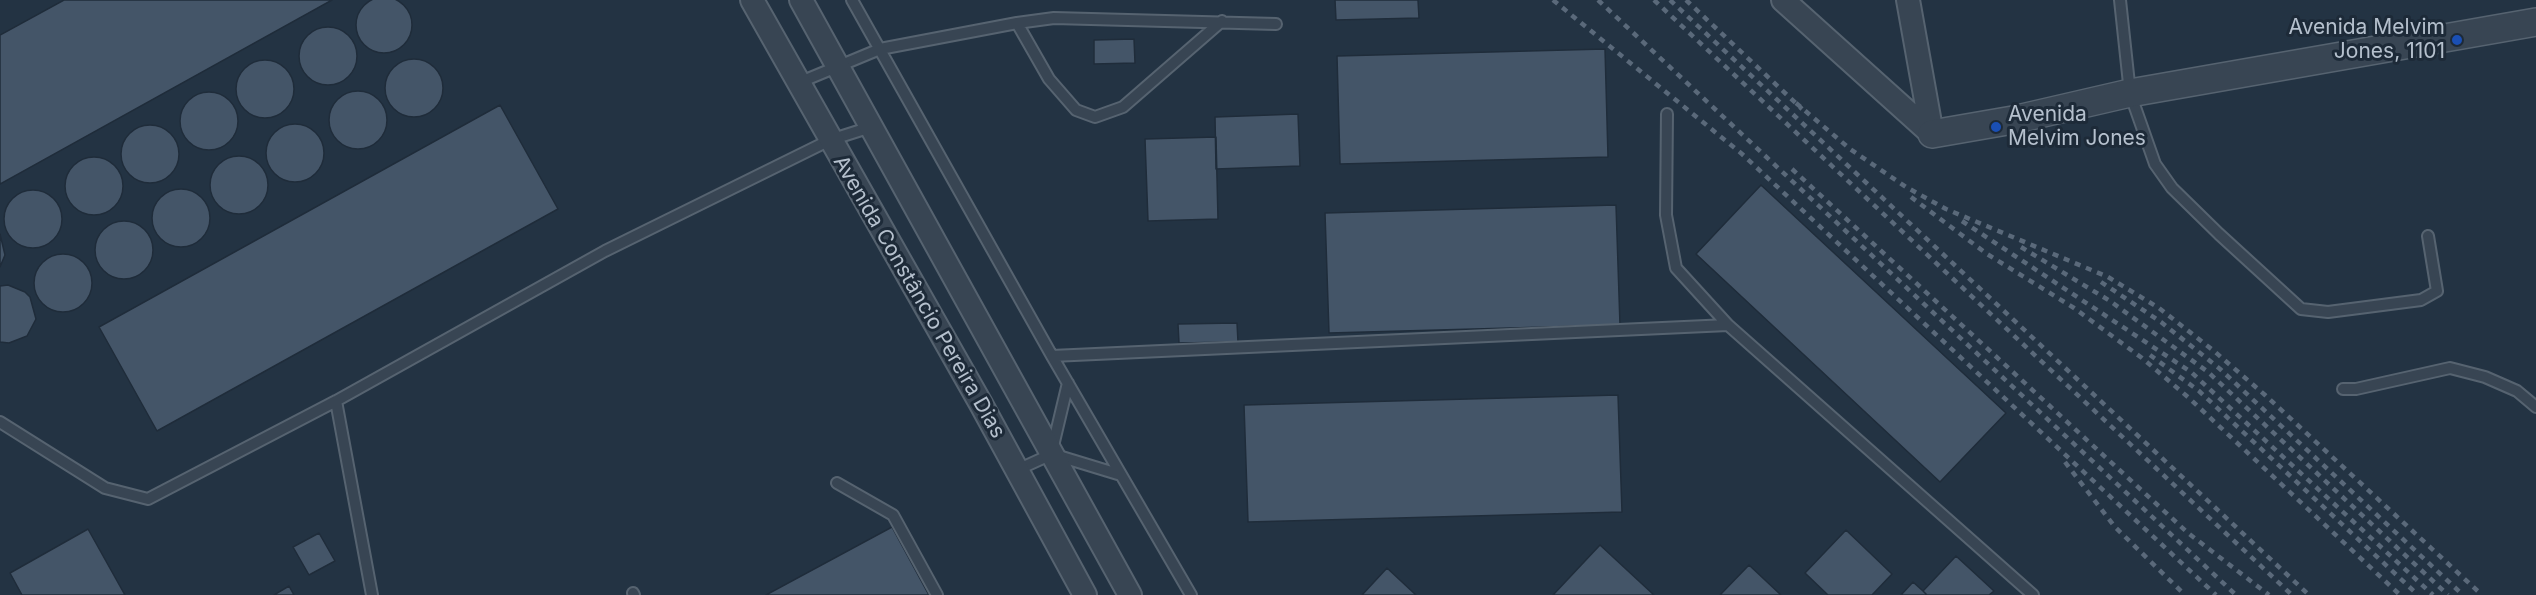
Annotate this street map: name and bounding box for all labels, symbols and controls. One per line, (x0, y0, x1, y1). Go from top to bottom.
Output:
place label: Avenida Melvim Jones, 1101 (2289, 15, 2445, 65)
marker: Avenida Melvim Jones, 1101 (2450, 33, 2464, 47)
place label: Avenida Melvim Jones (2008, 102, 2146, 152)
marker: Avenida Melvim Jones (1989, 120, 2003, 134)
street label: Avenida Constâncio Pereira Dias (828, 151, 1010, 443)

